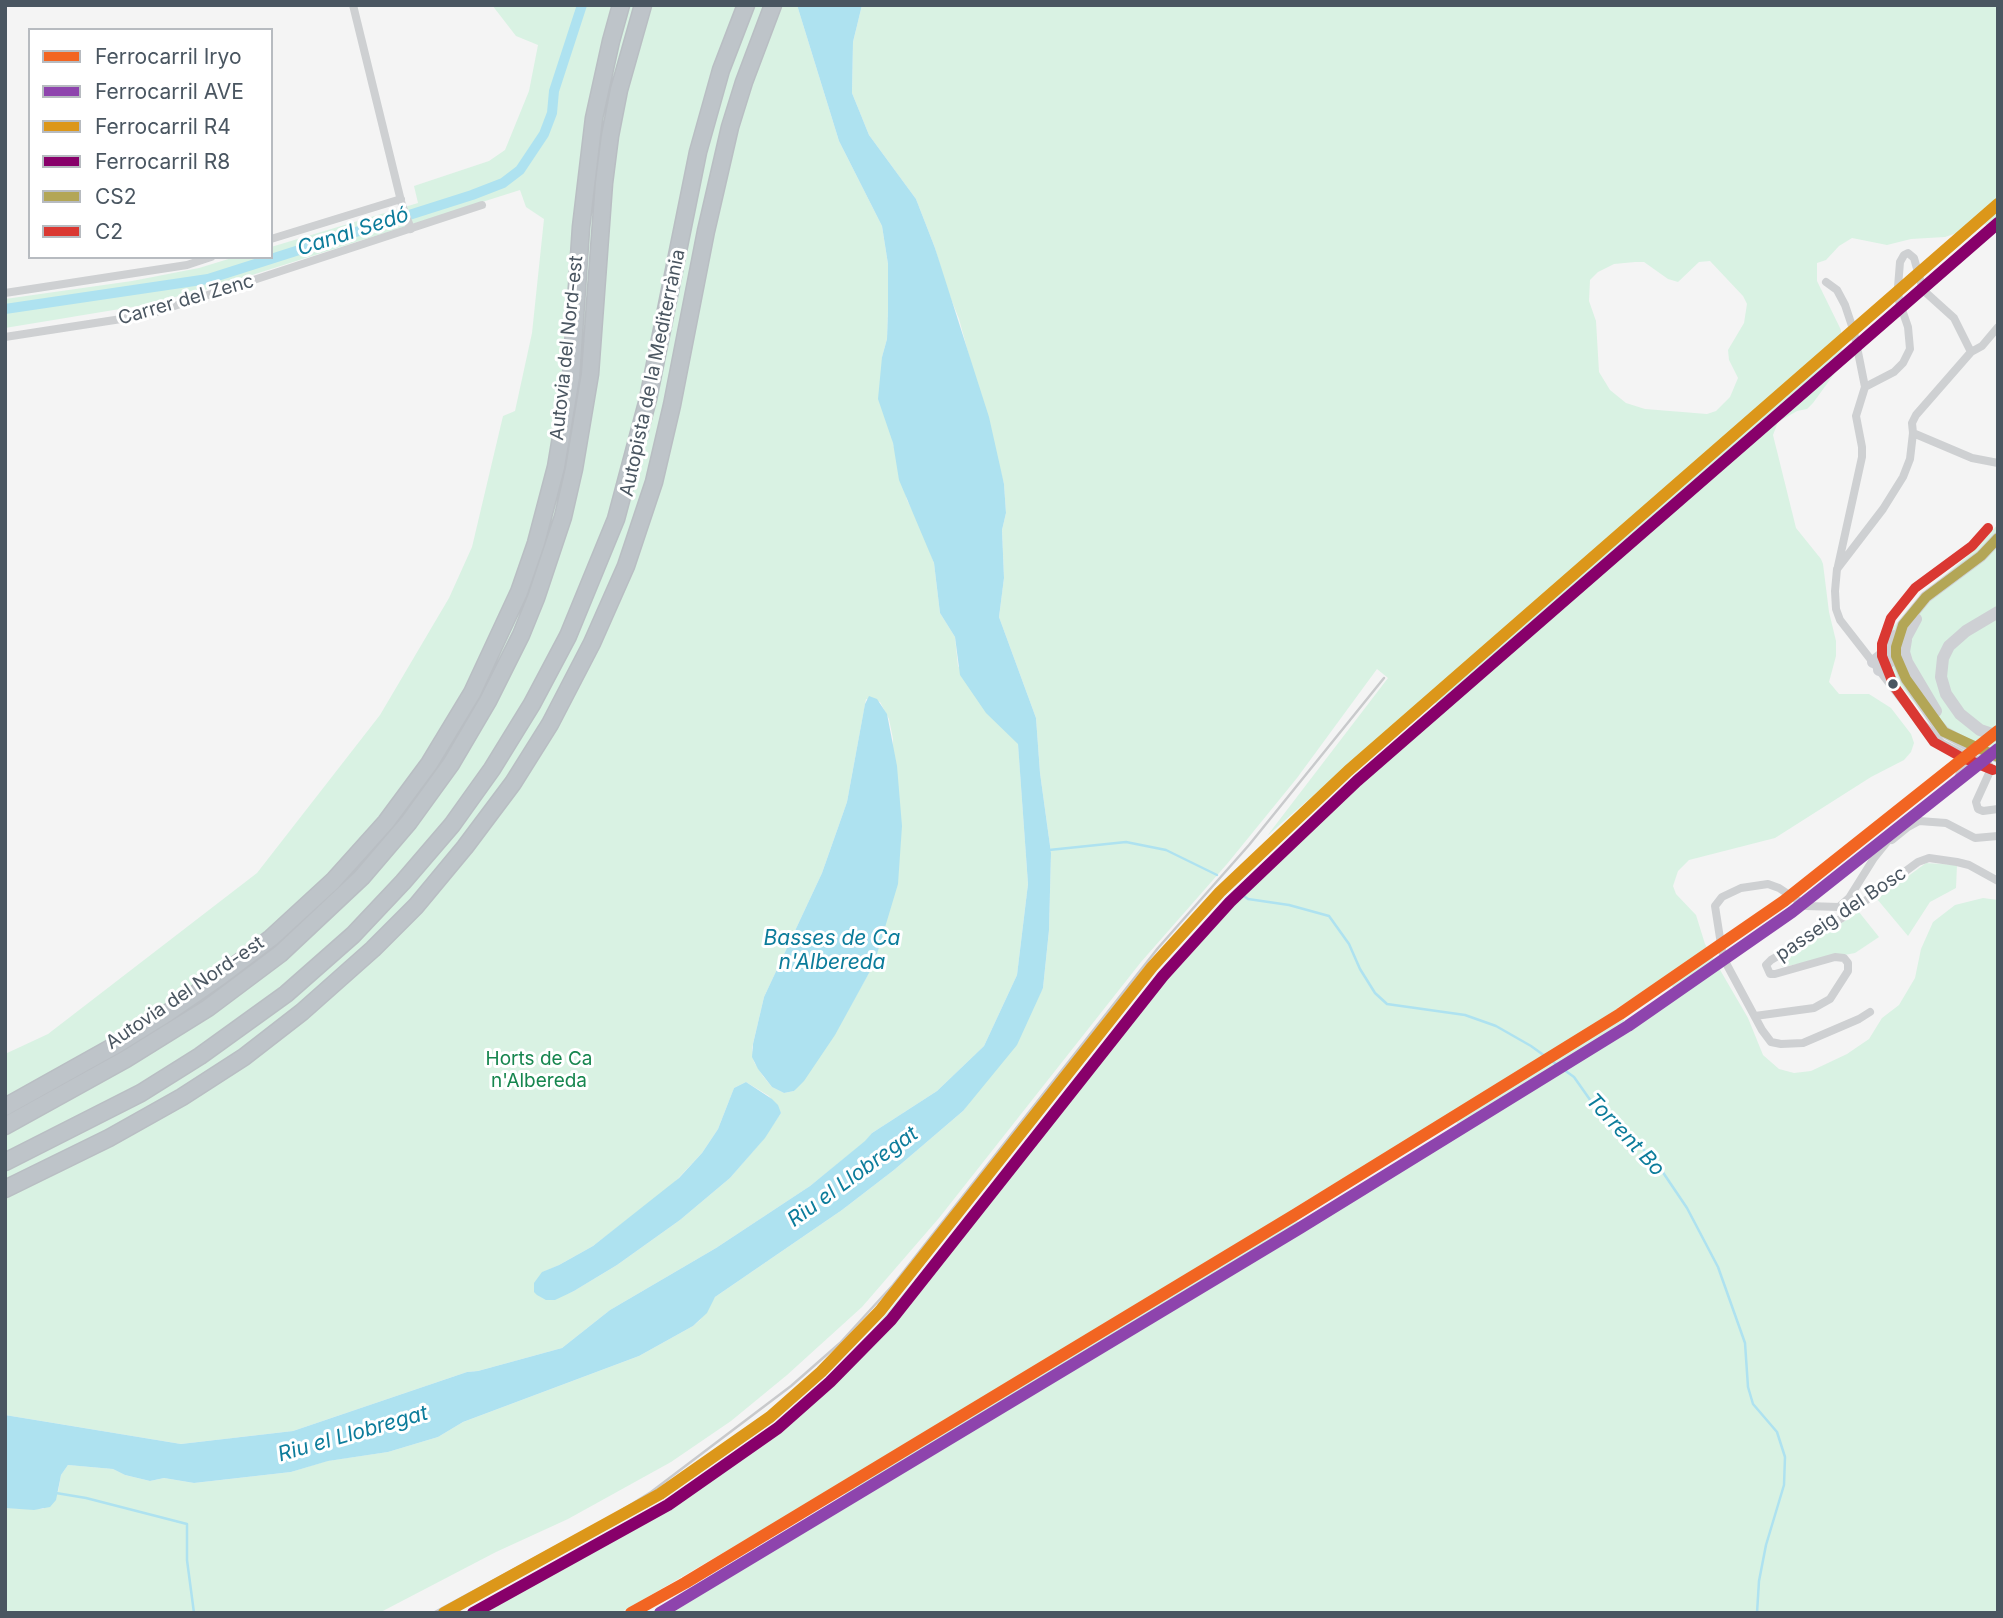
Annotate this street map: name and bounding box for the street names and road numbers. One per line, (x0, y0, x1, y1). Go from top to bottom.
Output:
street label: Autopista de la Mediterrània (616, 247, 690, 499)
street label: Autovia del Nord-est (546, 255, 588, 441)
street label: Carrer del Zenc (115, 270, 257, 330)
street label: passeig del Bosc (1771, 862, 1911, 966)
street label: Autovia del Nord-est (102, 932, 268, 1054)

